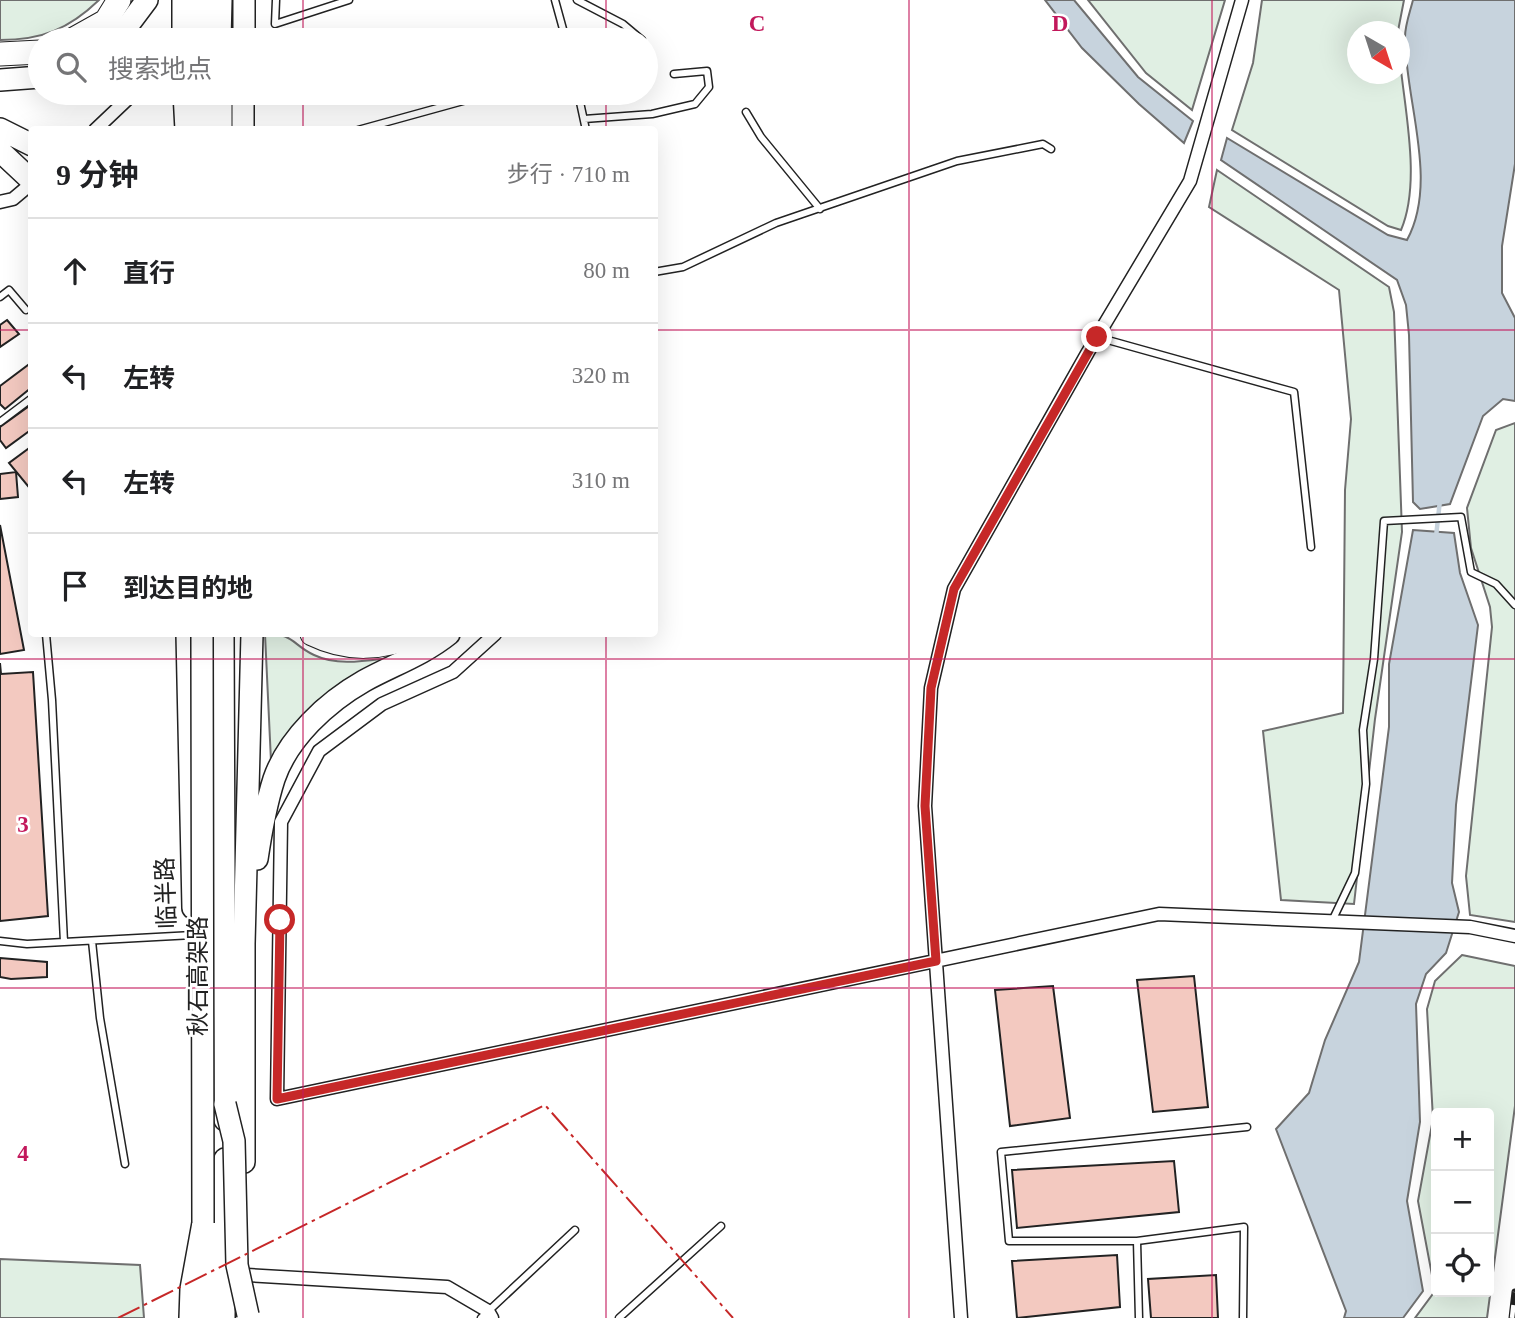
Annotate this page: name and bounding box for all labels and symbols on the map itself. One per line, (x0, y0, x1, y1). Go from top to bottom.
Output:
text: C (749, 11, 765, 36)
text: D (1052, 11, 1068, 36)
north arrow (1347, 21, 1410, 84)
route end (1081, 321, 1112, 352)
text: 3 (17, 812, 29, 837)
street label: 临半路 (152, 857, 180, 929)
route start (264, 904, 295, 935)
street label: 秋石高架路 (185, 916, 211, 1036)
text: 4 (17, 1141, 29, 1166)

